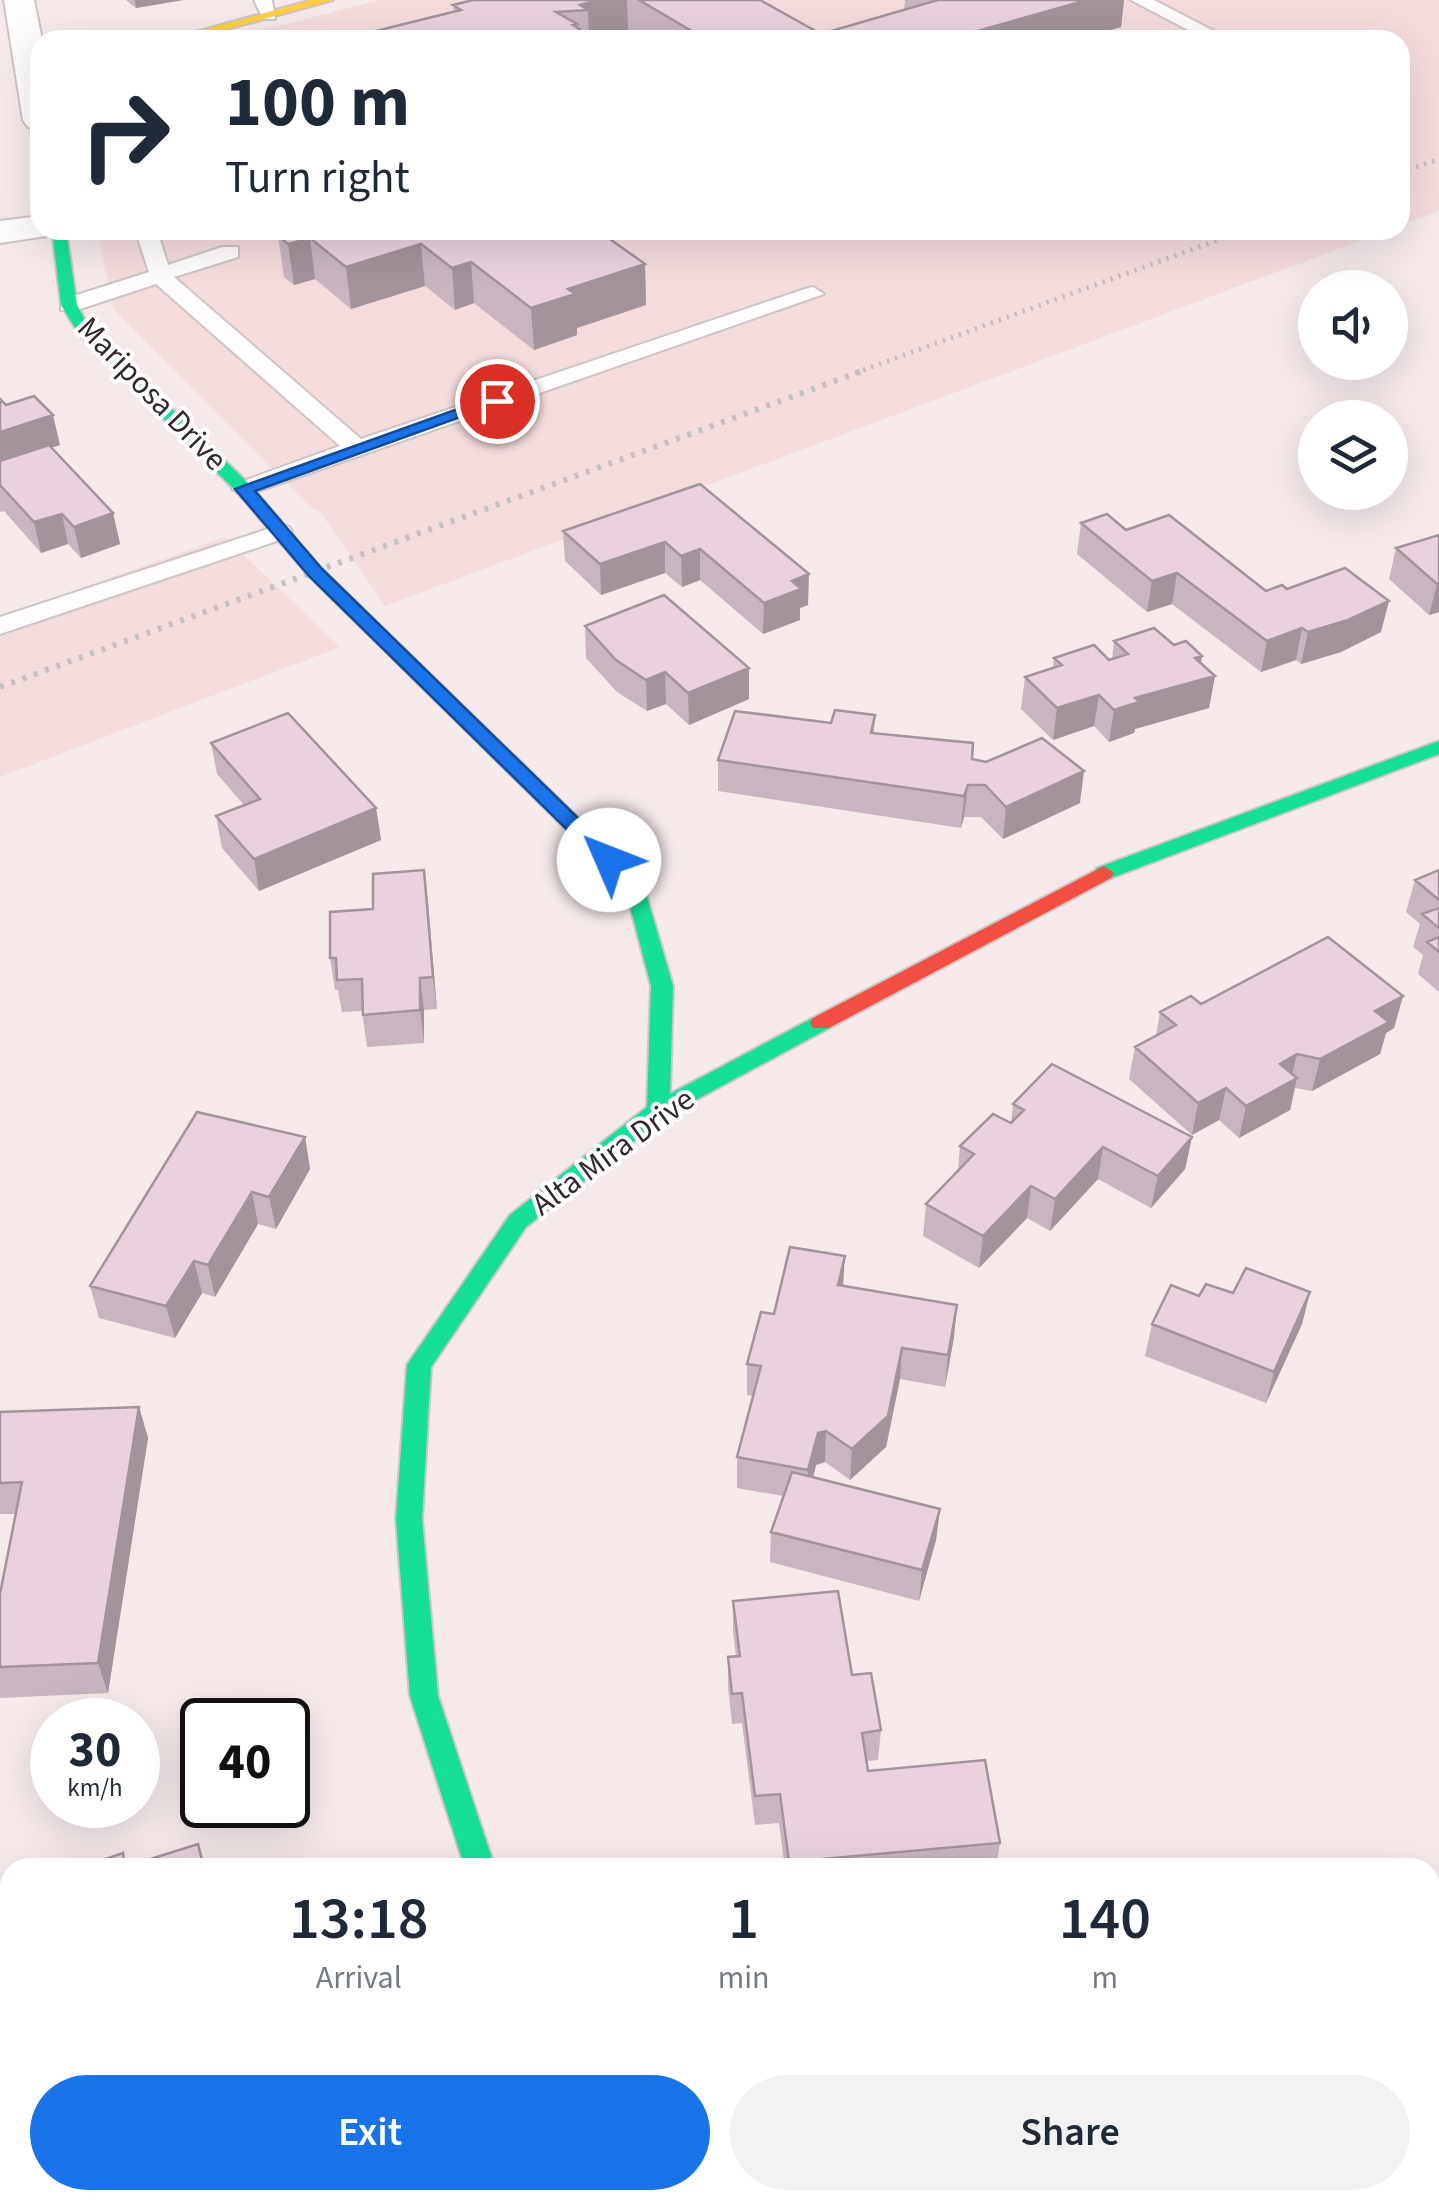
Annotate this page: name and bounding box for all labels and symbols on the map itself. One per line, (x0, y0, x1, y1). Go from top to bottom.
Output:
street label: Mariposa Drive (66, 307, 238, 481)
pin (455, 359, 540, 444)
position arrow (557, 808, 661, 912)
street label: Alta Mira Drive (522, 1077, 704, 1227)
speed limit sign: 40 (180, 1698, 310, 1828)

